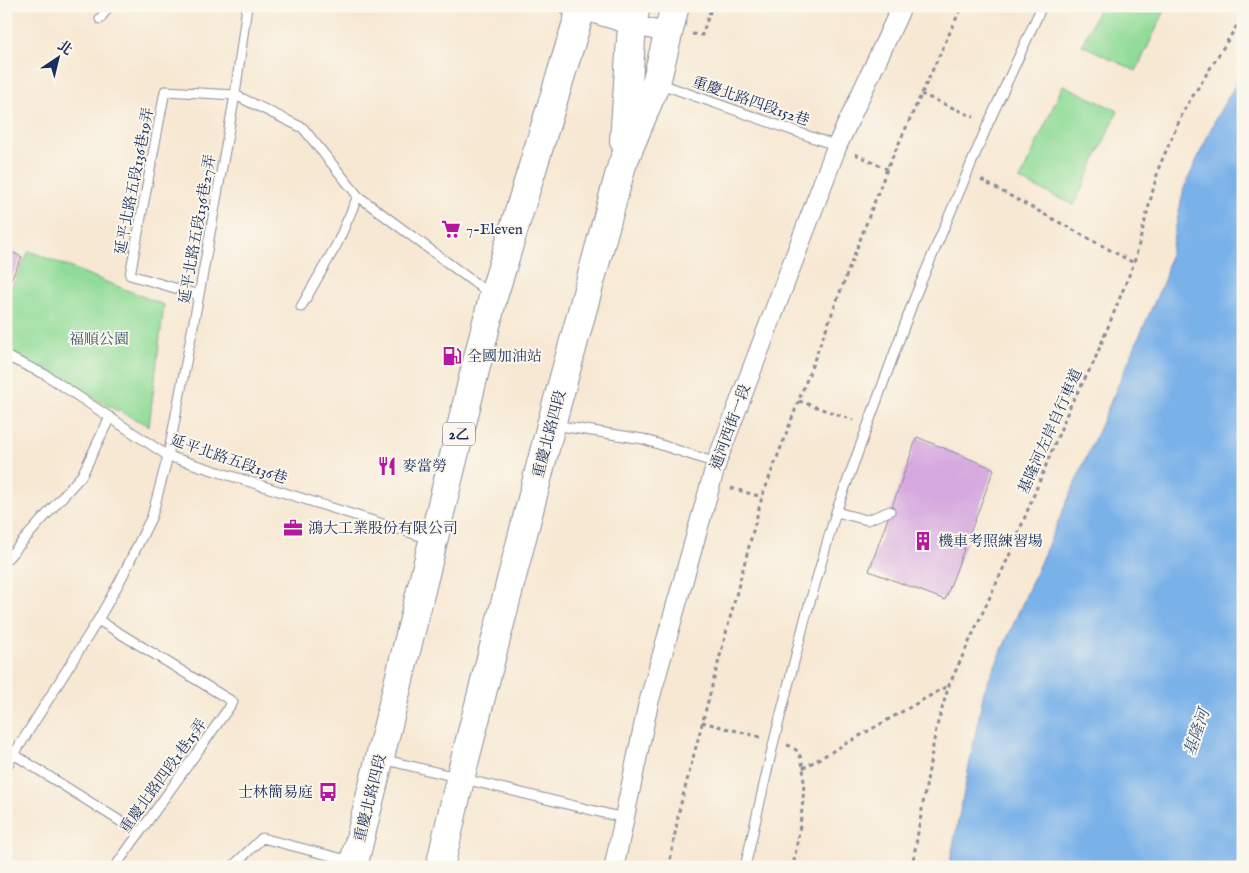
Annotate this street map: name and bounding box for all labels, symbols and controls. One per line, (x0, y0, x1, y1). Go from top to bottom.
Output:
north arrow (32, 32, 82, 82)
text: 北 (54, 37, 76, 60)
street label: 重慶北路四段152巷 (690, 72, 812, 130)
street label: 延平北路五段136巷19弄 (111, 106, 158, 256)
street label: 延平北路五段136巷27弄 (175, 153, 220, 305)
supermarket icon: 7-Eleven (440, 218, 462, 240)
place label: 7-Eleven (466, 220, 523, 239)
park label: 福順公園 (69, 330, 129, 349)
fuel station icon: 全國加油站 (441, 345, 463, 367)
place label: 全國加油站 (467, 347, 542, 366)
street label: 基隆河左岸自行車道 (1014, 366, 1087, 497)
street label: 通河西街一段 (706, 382, 755, 473)
street label: 重慶北路四段 (529, 388, 570, 480)
road number: 2乙 (443, 422, 475, 446)
street label: 延平北路五段136巷 (168, 431, 290, 488)
restaurant icon: 麥當勞 (376, 455, 398, 477)
place label: 麥當勞 (402, 457, 447, 476)
office icon: 鴻大工業股份有限公司 (282, 517, 304, 539)
place label: 鴻大工業股份有限公司 (308, 519, 458, 538)
building icon: 機車考照練習場 (912, 530, 934, 552)
place label: 機車考照練習場 (938, 532, 1043, 551)
water label: 基隆河 (1181, 704, 1216, 759)
street label: 重慶北路四段1巷15弄 (116, 715, 211, 837)
street label: 重慶北路四段 (350, 752, 391, 844)
bus stop icon: 士林簡易庭 (317, 781, 339, 803)
place label: 士林簡易庭 (238, 783, 313, 802)

